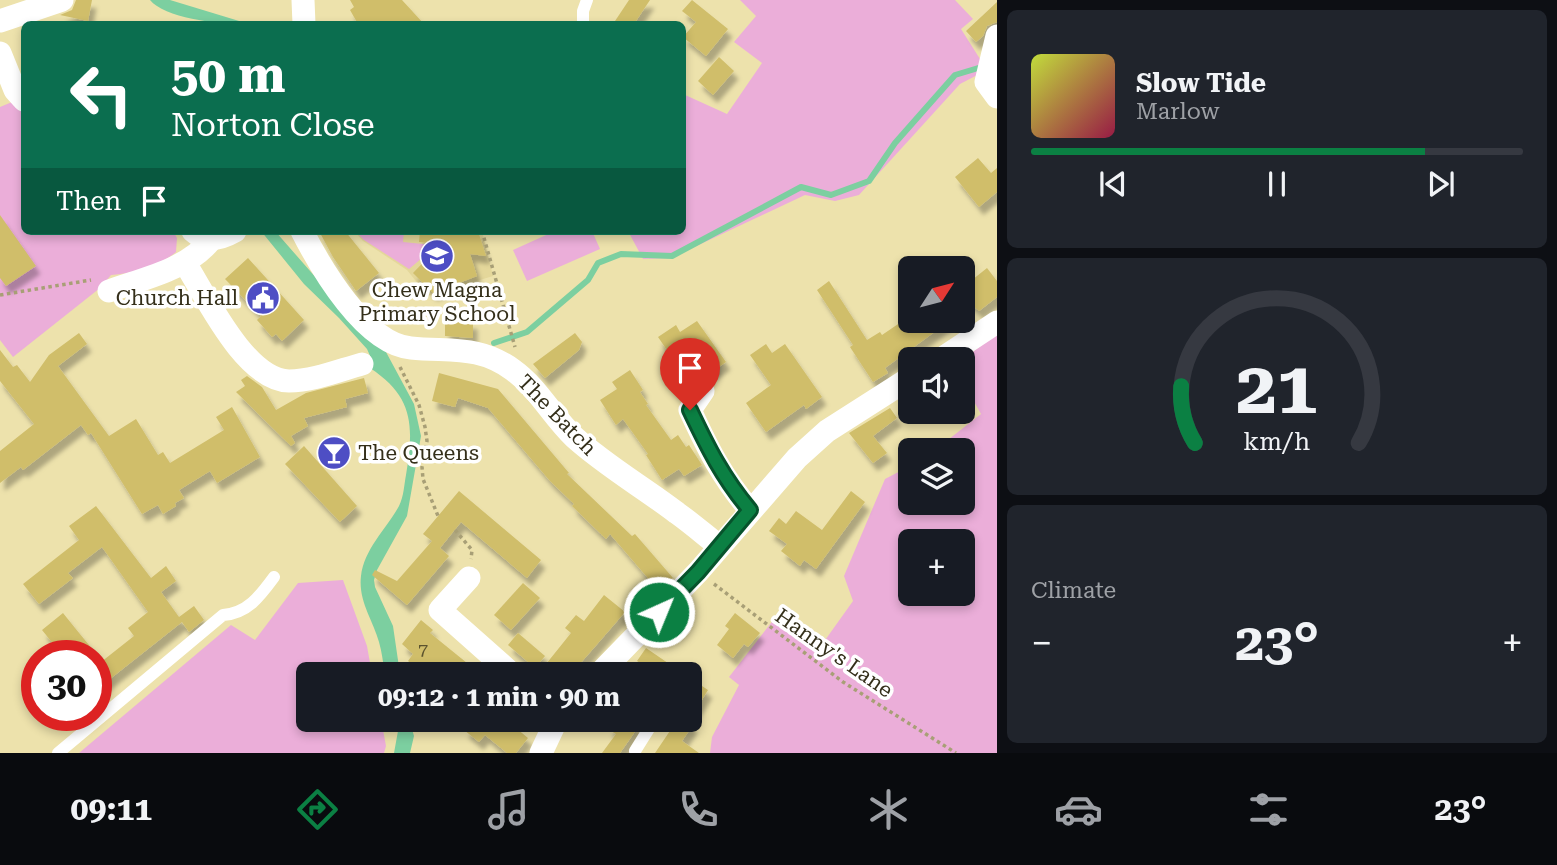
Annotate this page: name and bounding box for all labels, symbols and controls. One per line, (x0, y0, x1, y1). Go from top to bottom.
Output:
text: 50 m (171, 47, 286, 104)
icon: left (56, 49, 147, 140)
text: Slow Tide (1136, 68, 1266, 98)
text: Marlow (1136, 98, 1219, 125)
text: Norton Close (171, 106, 375, 144)
icon: previous (1094, 165, 1132, 203)
icon: pause (1258, 165, 1296, 203)
icon: next (1422, 165, 1460, 203)
icon: arrive (135, 182, 173, 220)
text: Then (56, 186, 121, 216)
school or university icon: Chew Magna Primary School (418, 237, 456, 275)
north arrow (898, 256, 975, 332)
map controls (898, 256, 975, 606)
place label: Chew Magna Primary School (358, 278, 516, 326)
public building icon: Church Hall (244, 279, 282, 317)
place label: Church Hall (116, 286, 239, 310)
pin (660, 338, 720, 410)
text: 21 (1236, 346, 1318, 431)
button: sound (898, 347, 975, 424)
icon: arrive (671, 349, 709, 387)
street label: The Batch (513, 370, 602, 461)
text: km/h (1244, 426, 1310, 455)
bar icon: The Queens (315, 434, 353, 472)
button: layers (898, 438, 975, 515)
place label: The Queens (358, 441, 479, 465)
button: + (898, 529, 975, 606)
position arrow (622, 575, 696, 649)
text: Climate (1031, 577, 1116, 604)
street label: Hanny's Lane (771, 604, 897, 702)
text: 23° (1235, 612, 1319, 673)
text: − (1031, 621, 1052, 665)
text: + (1502, 621, 1523, 665)
house number: 7 (418, 639, 428, 660)
speed limit sign: 30 (21, 640, 112, 731)
text: 09:12 · 1 min · 90 m (378, 682, 620, 712)
icon: directions (293, 785, 342, 834)
icon: music (484, 785, 533, 834)
icon: phone (674, 785, 723, 834)
icon: climate (864, 785, 913, 834)
icon: car (1054, 785, 1103, 834)
icon: filters (1244, 785, 1293, 834)
text: 09:11 (71, 790, 152, 828)
text: 23° (1435, 790, 1486, 828)

